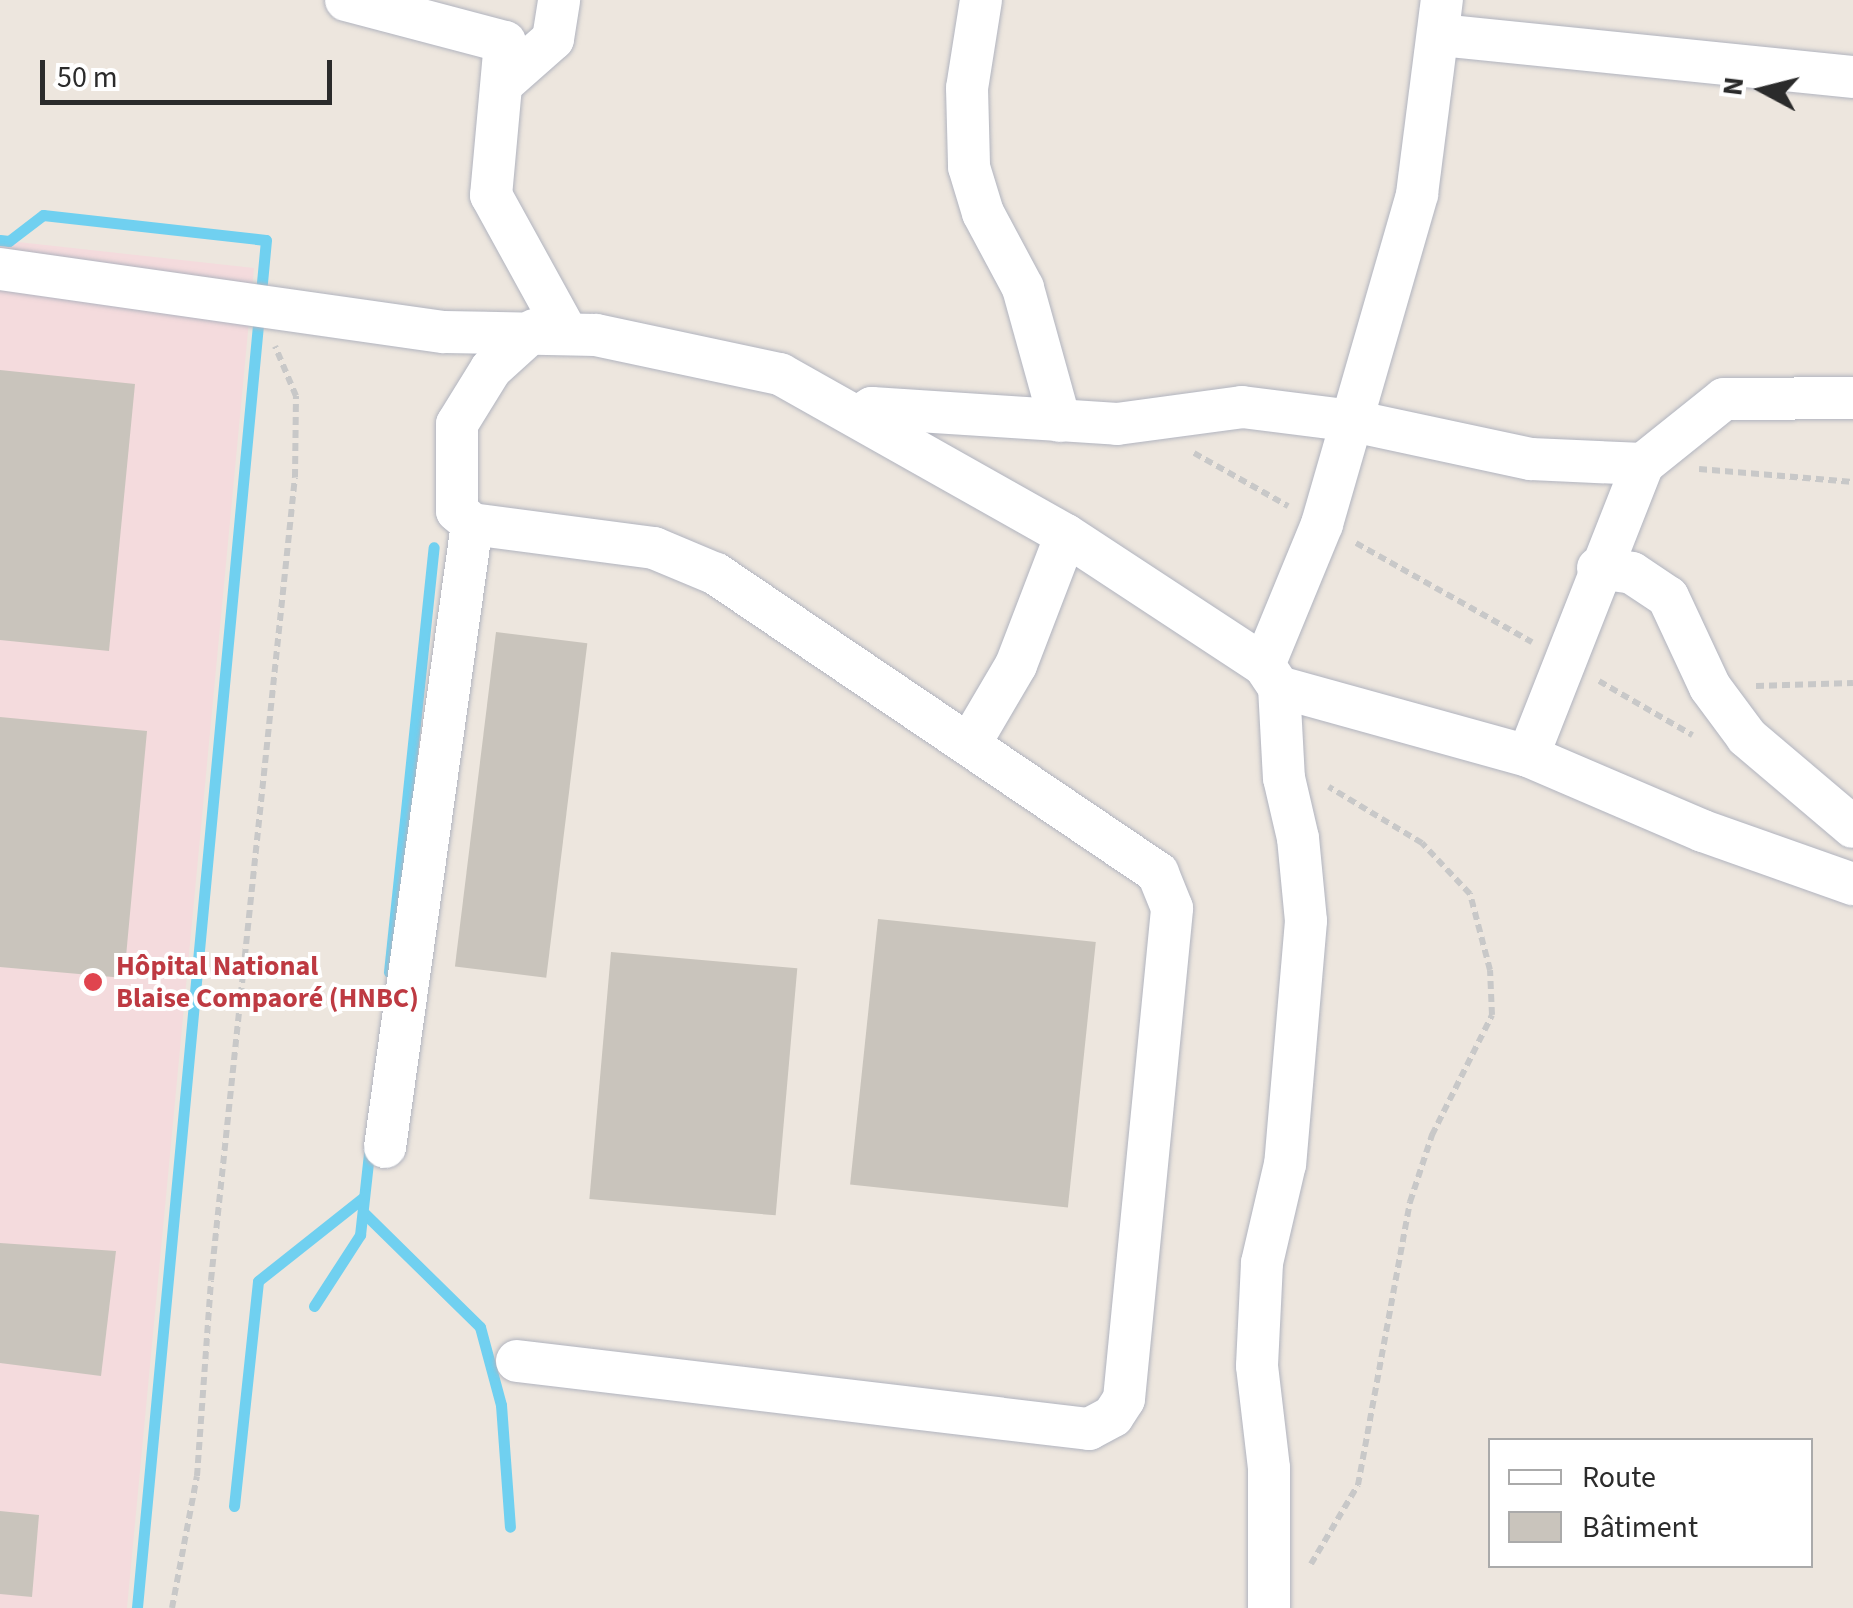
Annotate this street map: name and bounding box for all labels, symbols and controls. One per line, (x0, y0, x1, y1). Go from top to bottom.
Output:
scale bar (45, 40, 338, 102)
north arrow (1713, 40, 1813, 140)
text: 50 m (57, 56, 118, 99)
text: N (1712, 75, 1754, 98)
place label: Hôpital National Blaise Compaoré (HNBC) (116, 949, 419, 1015)
marker: Hôpital National Blaise Compaoré (HNBC) (80, 969, 106, 995)
legend (1488, 1438, 1813, 1568)
text: Route (1582, 1456, 1656, 1499)
text: Bâtiment (1582, 1506, 1698, 1549)

